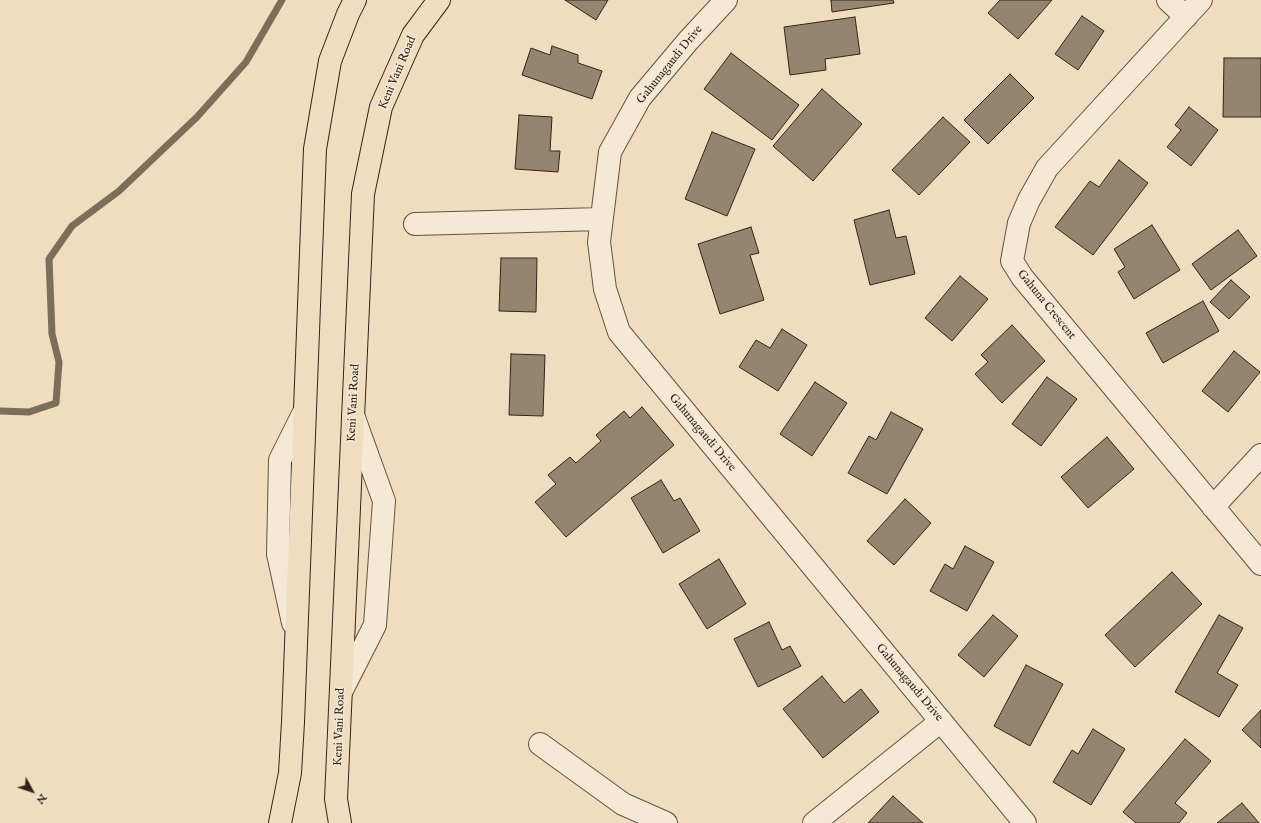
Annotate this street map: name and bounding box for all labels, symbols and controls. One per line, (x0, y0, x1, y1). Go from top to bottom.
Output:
street label: Gahunagaudi Drive (634, 23, 706, 107)
street label: Keni Vani Road (376, 34, 420, 112)
street label: Gahuna Crescent (1014, 267, 1078, 343)
street label: Keni Vani Road (345, 364, 363, 442)
street label: Gahunagaudi Drive (665, 391, 739, 475)
street label: Gahunagaudi Drive (872, 641, 946, 725)
street label: Keni Vani Road (331, 688, 349, 766)
north arrow (12, 771, 52, 811)
text: N (33, 791, 50, 807)

